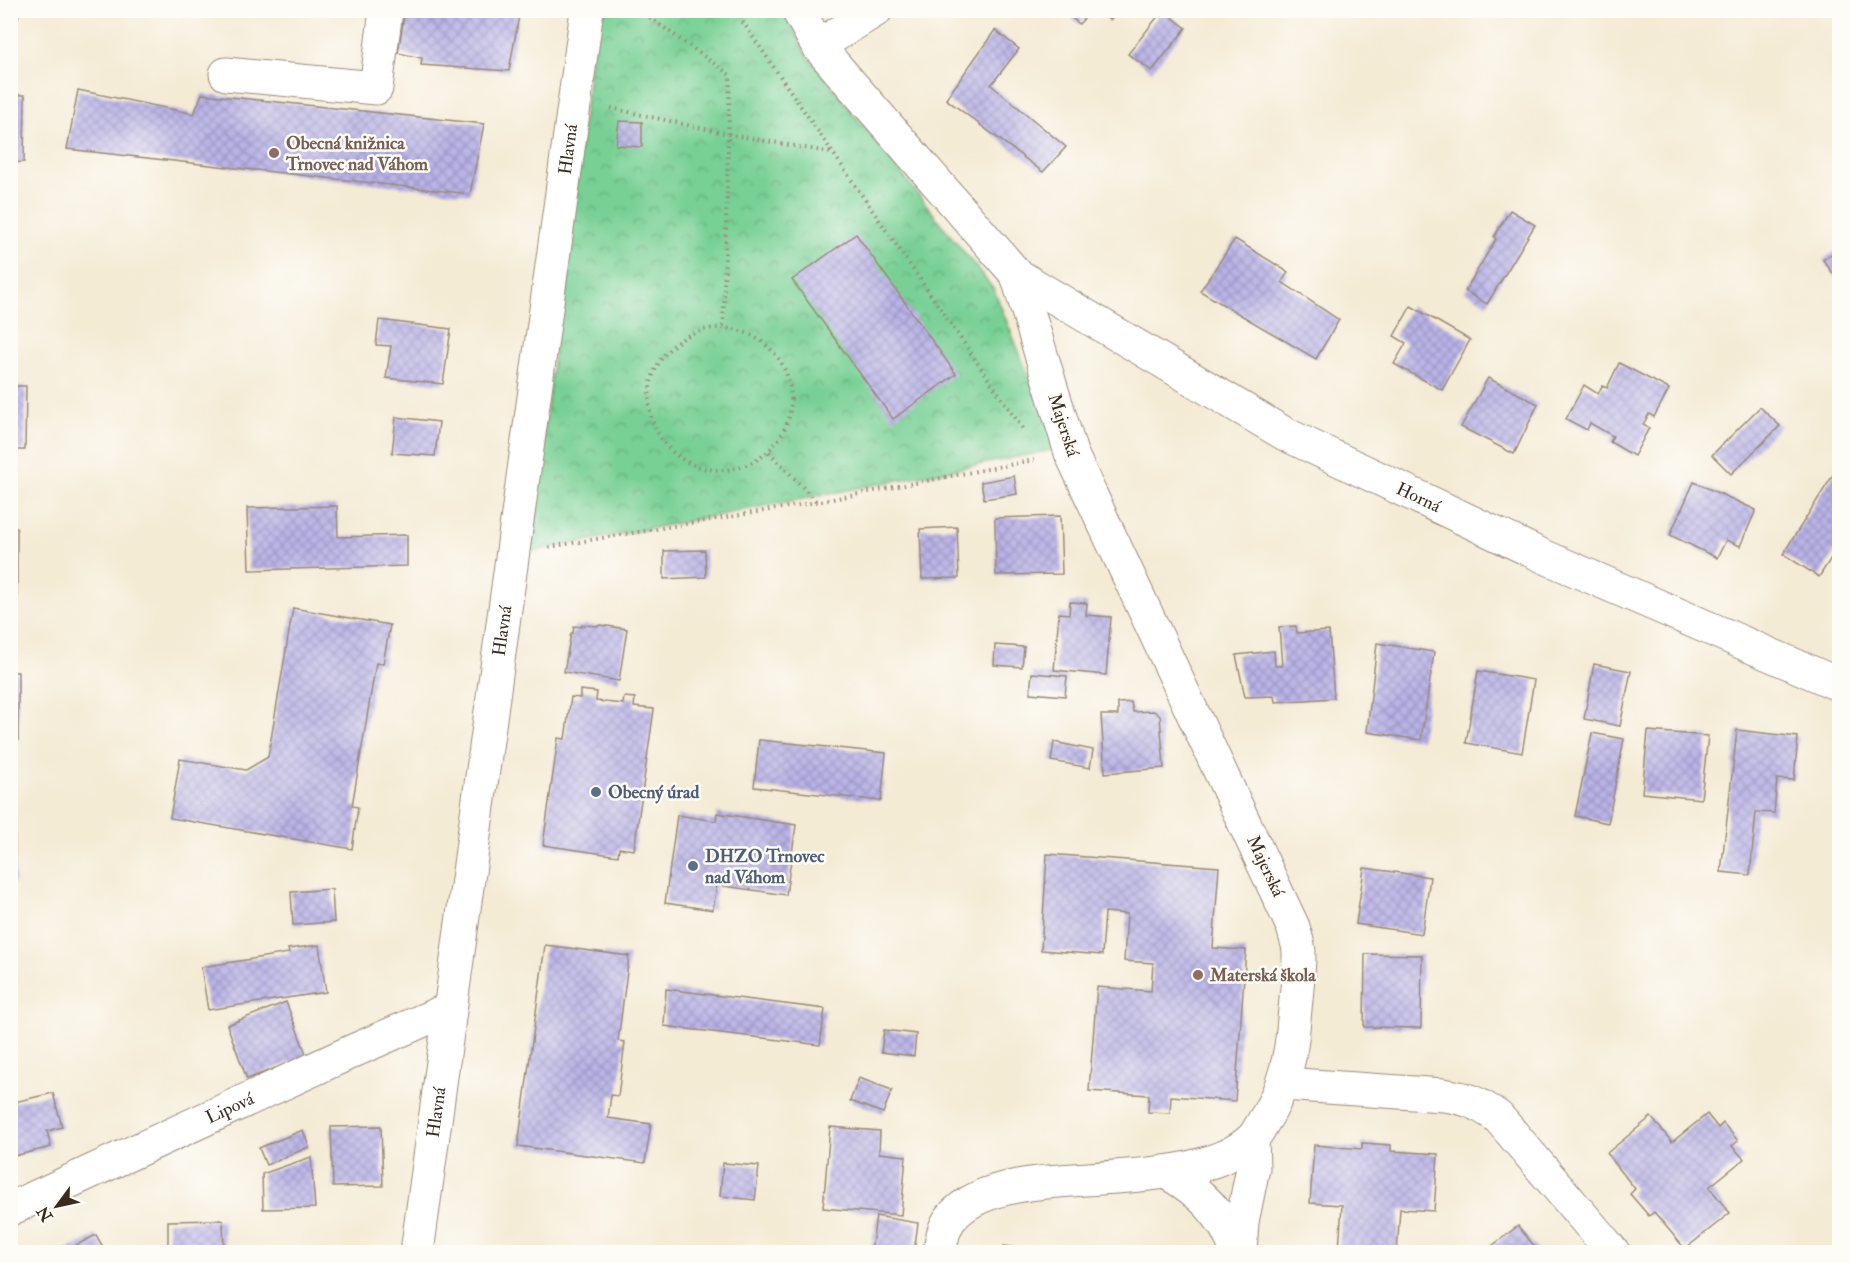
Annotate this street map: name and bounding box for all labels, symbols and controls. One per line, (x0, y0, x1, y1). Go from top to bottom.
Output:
street label: Hlavná (554, 122, 583, 176)
place label: Obecná knižnica Trnovec nad Váhom (285, 132, 429, 176)
marker: Obecná knižnica Trnovec nad Váhom (267, 146, 281, 160)
street label: Majerská (1043, 391, 1085, 460)
street label: Horná (1392, 477, 1445, 518)
street label: Hlavná (488, 603, 517, 658)
place label: Obecný úrad (608, 781, 699, 804)
marker: Obecný úrad (589, 785, 603, 799)
street label: Majerská (1241, 832, 1290, 901)
place label: DHZO Trnovec nad Váhom (705, 845, 825, 889)
marker: DHZO Trnovec nad Váhom (686, 859, 700, 873)
place label: Materská škola (1209, 964, 1316, 987)
marker: Materská škola (1191, 968, 1205, 982)
street label: Hlavná (422, 1085, 452, 1139)
street label: Lipová (202, 1087, 258, 1129)
north arrow (27, 1176, 87, 1236)
text: N (33, 1202, 58, 1226)

